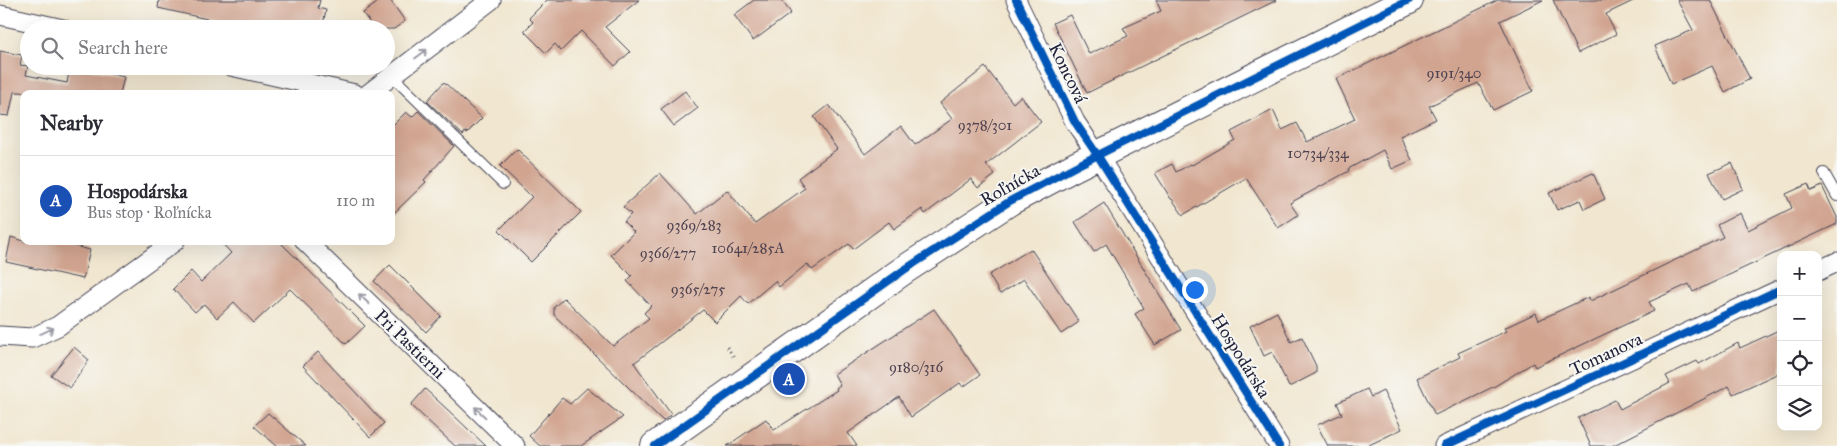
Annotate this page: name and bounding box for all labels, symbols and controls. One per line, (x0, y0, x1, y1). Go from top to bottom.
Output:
search box (20, 20, 395, 75)
icon: search (38, 34, 66, 62)
text: Search here (78, 36, 168, 59)
street label: Koncová (1044, 39, 1092, 107)
one-way arrow (414, 48, 427, 59)
house number: 9191/340 (1427, 64, 1481, 82)
text: Nearby (40, 110, 103, 136)
house number: 9378/301 (958, 116, 1012, 134)
house number: 10734/334 (1287, 144, 1349, 162)
street label: Roľnícka (976, 159, 1044, 211)
text: Hospodárska (87, 180, 188, 203)
text: A (51, 191, 61, 210)
text: 110 m (336, 191, 375, 210)
text: Bus stop · Roľnícka (87, 203, 211, 222)
house number: 9369/283 (666, 216, 722, 234)
house number: 10641/285A (711, 239, 785, 257)
house number: 9366/277 (640, 244, 696, 262)
map controls (1777, 251, 1822, 431)
button: + (1777, 251, 1822, 296)
your location (1182, 277, 1208, 303)
house number: 9365/275 (671, 280, 725, 298)
one-way arrow (358, 293, 370, 305)
button: − (1777, 296, 1822, 341)
street label: Pri Pastierni (370, 305, 450, 383)
street label: Hospodárska (1206, 310, 1276, 403)
one-way arrow (39, 325, 54, 335)
street label: Tomanova (1566, 327, 1646, 380)
button: locate (1777, 341, 1822, 386)
house number: 9180/316 (889, 358, 944, 376)
pin: A (773, 360, 805, 398)
button: layers (1777, 386, 1822, 431)
one-way arrow (474, 406, 486, 418)

